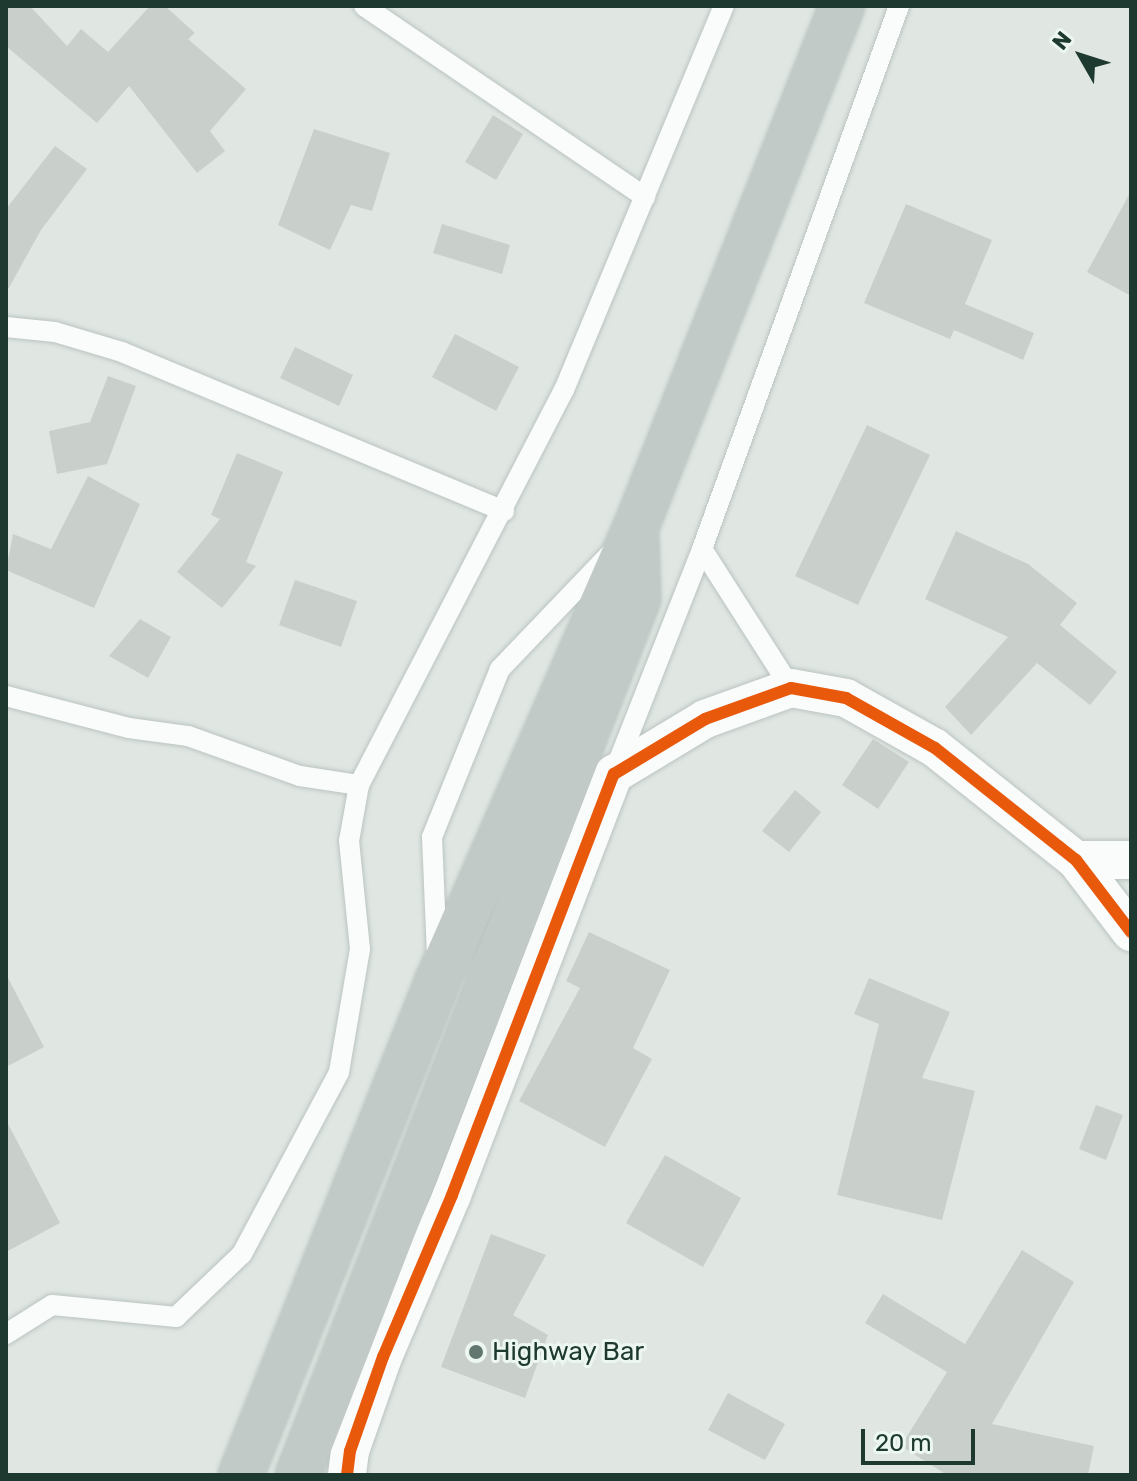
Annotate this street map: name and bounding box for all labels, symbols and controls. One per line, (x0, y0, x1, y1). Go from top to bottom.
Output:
north arrow (1041, 16, 1121, 96)
text: N (1046, 26, 1077, 55)
place label: Highway Bar (492, 1336, 645, 1368)
marker: Highway Bar (467, 1343, 485, 1361)
scale bar (865, 1413, 979, 1463)
text: 20 m (875, 1429, 932, 1457)

